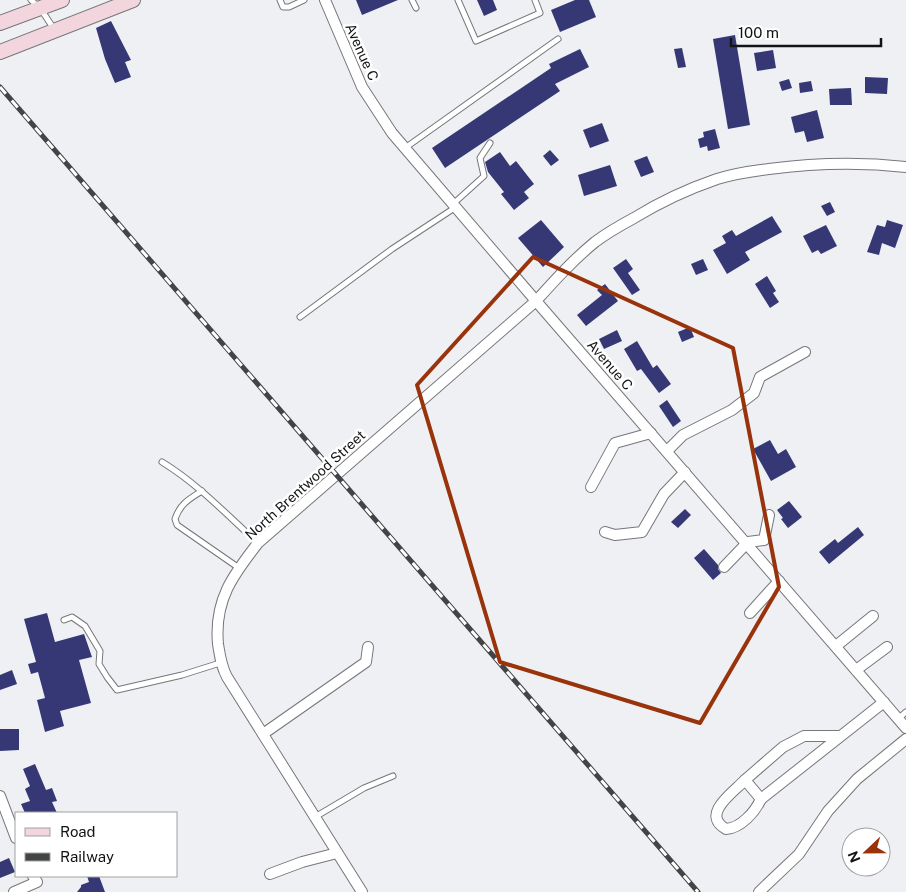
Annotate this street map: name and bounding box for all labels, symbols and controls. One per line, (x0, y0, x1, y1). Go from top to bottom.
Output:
scale bar (731, 15, 881, 47)
street label: Avenue C (342, 21, 382, 83)
text: 100 m (738, 24, 779, 41)
street label: Avenue C (584, 337, 636, 393)
street label: North Brentwood Street (242, 427, 368, 543)
legend (15, 812, 178, 877)
text: Road (60, 823, 96, 840)
north arrow (841, 827, 891, 877)
text: Railway (60, 848, 114, 865)
text: N (844, 849, 863, 865)

